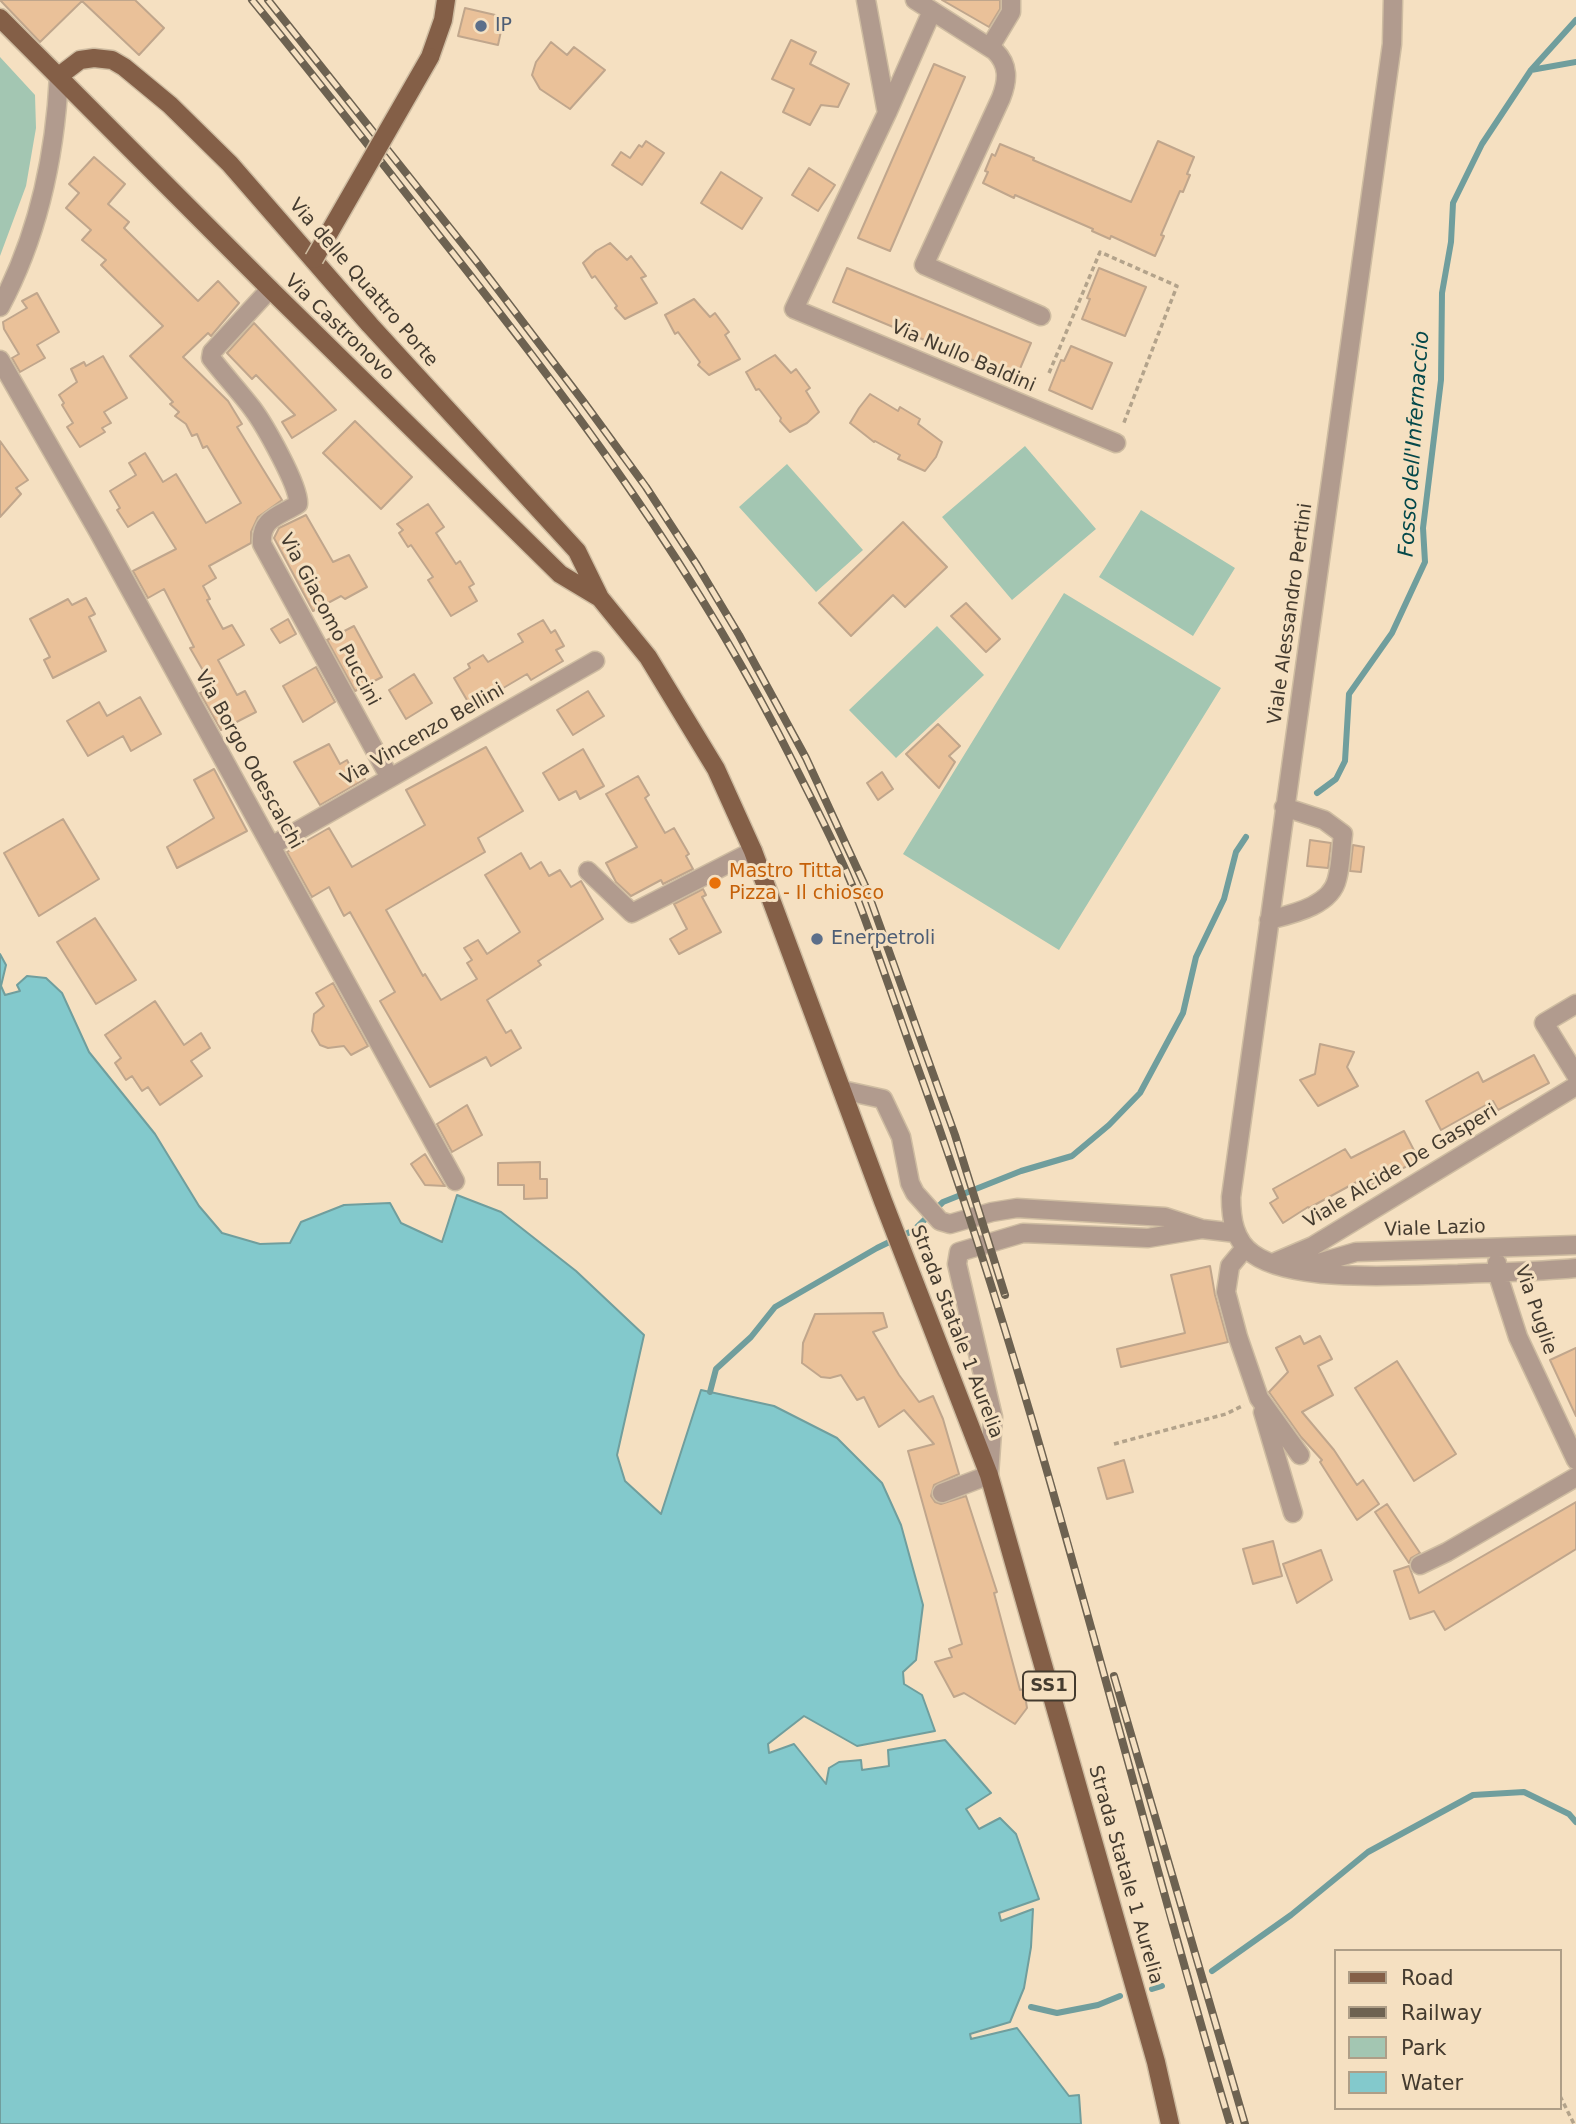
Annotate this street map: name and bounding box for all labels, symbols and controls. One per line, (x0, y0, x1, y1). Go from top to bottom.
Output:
place label: IP (495, 15, 512, 37)
marker: IP (473, 18, 489, 34)
street label: Via delle Quattro Porte (284, 194, 442, 372)
street label: Via Castronovo (280, 270, 398, 386)
street label: Via Nullo Baldini (887, 316, 1039, 398)
water label: Fosso dell'Infernaccio (1395, 330, 1435, 558)
street label: Viale Alessandro Pertini (1264, 502, 1318, 726)
street label: Via Giacomo Puccini (274, 530, 384, 710)
street label: Via Borgo Odescalchi (189, 667, 307, 853)
street label: Via Vincenzo Bellini (337, 679, 509, 791)
place label: Mastro Titta Pizza - Il chiosco (729, 861, 884, 905)
marker: Mastro Titta Pizza - Il chiosco (707, 875, 723, 891)
place label: Enerpetroli (831, 928, 935, 950)
marker: Enerpetroli (809, 931, 825, 947)
street label: Viale Alcide De Gasperi (1300, 1100, 1502, 1234)
street label: Viale Lazio (1384, 1216, 1486, 1242)
street label: Strada Statale 1 Aurelia (905, 1222, 1007, 1442)
street label: Via Puglie (1509, 1262, 1561, 1358)
road number: SS1 (1023, 1672, 1075, 1700)
street label: Strada Statale 1 Aurelia (1083, 1763, 1167, 1987)
legend (1334, 1949, 1562, 2110)
text: Road (1401, 1966, 1454, 1990)
text: Railway (1401, 2001, 1482, 2025)
text: Park (1401, 2036, 1446, 2060)
text: Water (1401, 2071, 1463, 2095)

